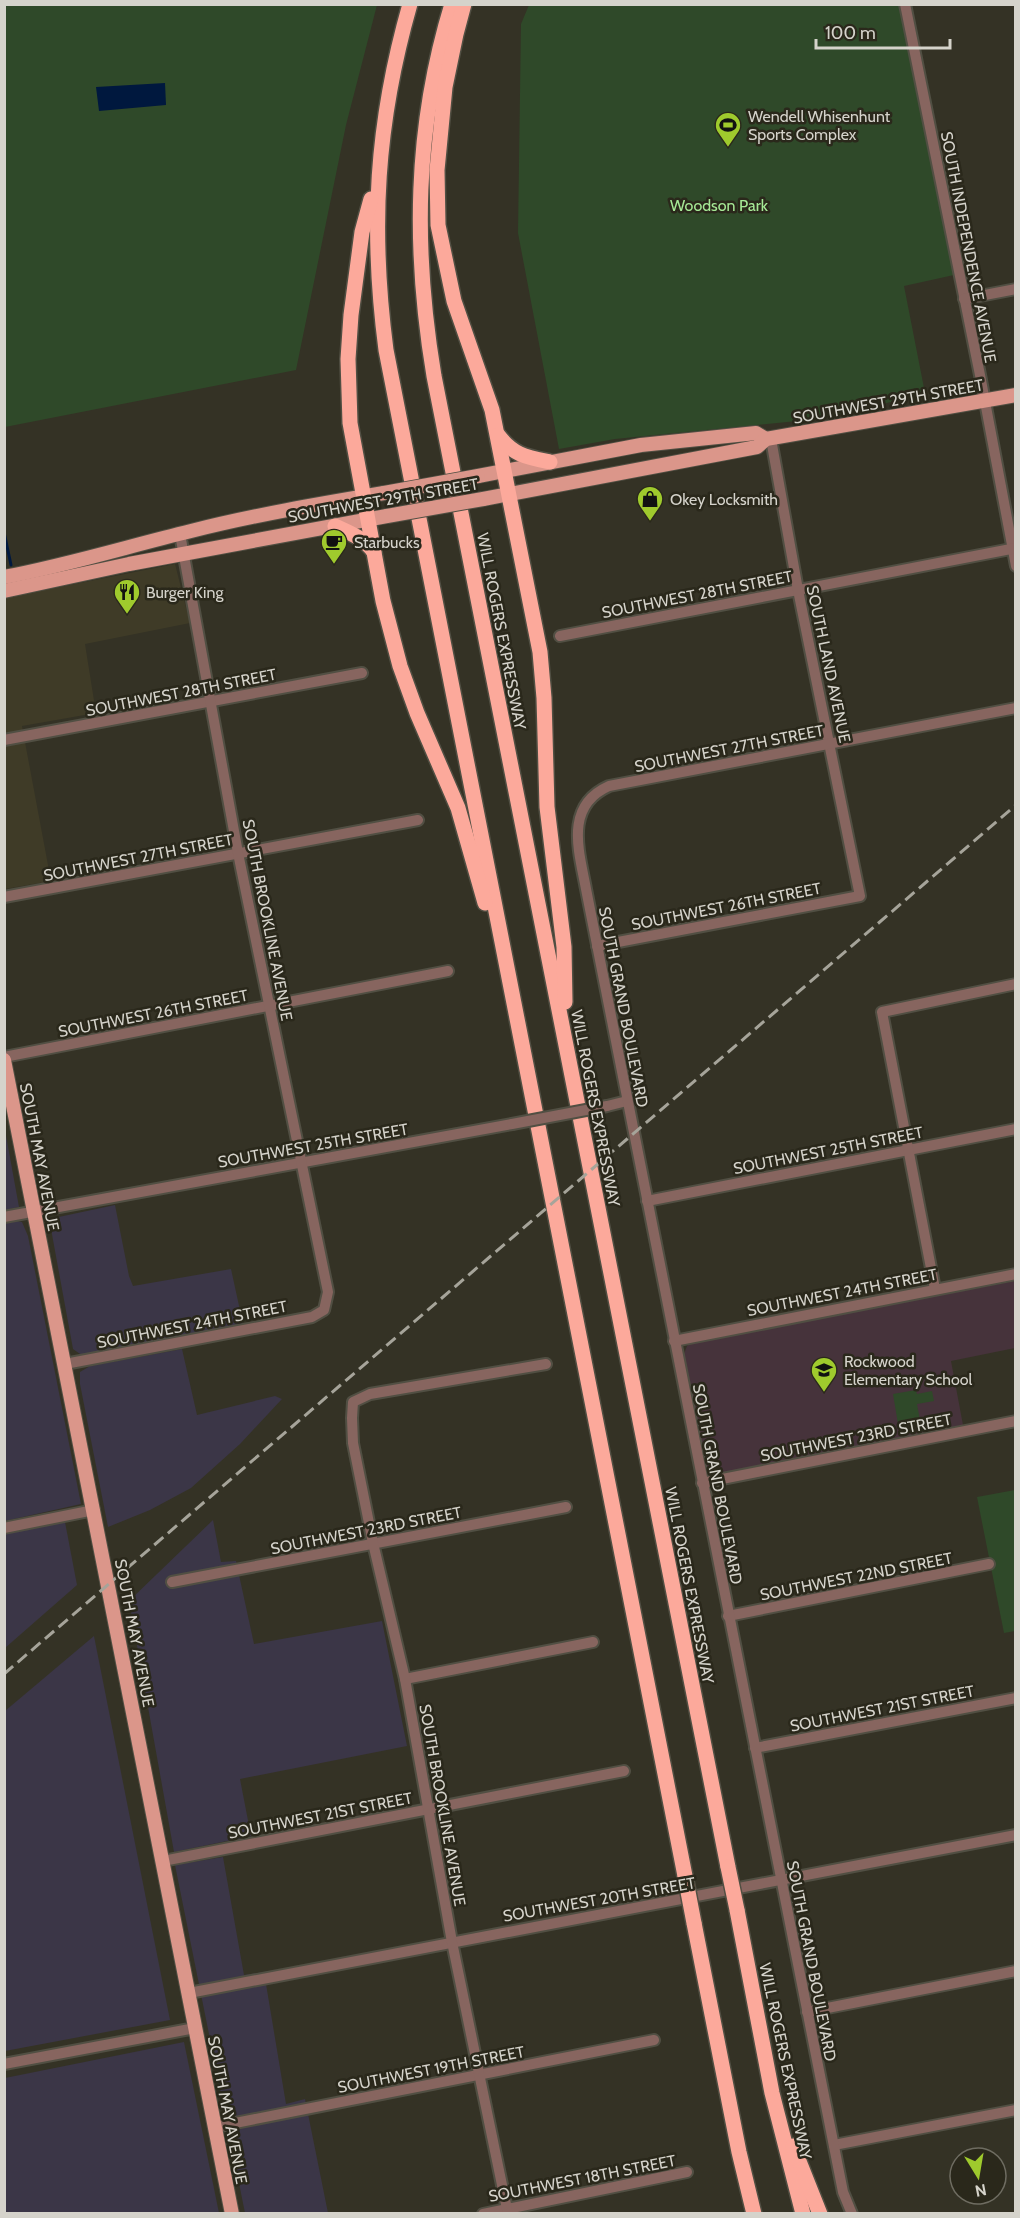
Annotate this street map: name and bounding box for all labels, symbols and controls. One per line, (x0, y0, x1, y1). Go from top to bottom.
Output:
scale bar (816, 12, 950, 50)
text: 100 m (825, 22, 876, 44)
place label: Wendell Whisenhunt Sports Complex (748, 107, 891, 144)
sports icon: Wendell Whisenhunt Sports Complex (713, 110, 743, 148)
street label: SOUTH INDEPENDENCE AVENUE (937, 130, 1000, 365)
park label: Woodson Park (670, 196, 769, 215)
street label: SOUTHWEST 29TH STREET (791, 375, 985, 428)
street label: SOUTHWEST 29TH STREET (286, 474, 480, 527)
shop icon: Okey Locksmith (635, 484, 665, 522)
place label: Okey Locksmith (670, 490, 778, 509)
cafe icon: Starbucks (319, 527, 349, 565)
street label: WILL ROGERS EXPRESSWAY (473, 531, 530, 732)
place label: Starbucks (354, 533, 420, 552)
street label: SOUTHWEST 28TH STREET (600, 567, 794, 622)
restaurant icon: Burger King (112, 577, 142, 615)
place label: Burger King (146, 583, 224, 602)
street label: SOUTH LAND AVENUE (803, 584, 855, 745)
street label: SOUTHWEST 28TH STREET (84, 665, 278, 720)
street label: SOUTHWEST 27TH STREET (633, 721, 826, 776)
street label: SOUTH BROOKLINE AVENUE (239, 818, 296, 1023)
street label: SOUTHWEST 27TH STREET (42, 830, 235, 885)
street label: SOUTHWEST 26TH STREET (630, 879, 823, 934)
street label: SOUTH GRAND BOULEVARD (595, 905, 652, 1109)
street label: SOUTHWEST 26TH STREET (57, 986, 250, 1041)
street label: WILL ROGERS EXPRESSWAY (567, 1008, 624, 1209)
street label: SOUTH MAY AVENUE (16, 1081, 63, 1233)
street label: SOUTHWEST 25TH STREET (217, 1119, 410, 1172)
street label: SOUTHWEST 25TH STREET (732, 1123, 925, 1178)
street label: SOUTHWEST 24TH STREET (746, 1265, 939, 1320)
street label: SOUTHWEST 24TH STREET (96, 1297, 289, 1352)
place label: Rockwood Elementary School (844, 1352, 972, 1389)
school or university icon: Rockwood Elementary School (809, 1355, 839, 1393)
street label: SOUTH GRAND BOULEVARD (689, 1382, 746, 1586)
street label: SOUTHWEST 23RD STREET (759, 1410, 954, 1465)
street label: WILL ROGERS EXPRESSWAY (661, 1485, 718, 1686)
street label: SOUTHWEST 23RD STREET (269, 1503, 464, 1558)
street label: SOUTHWEST 22ND STREET (758, 1548, 954, 1604)
street label: SOUTH MAY AVENUE (111, 1557, 158, 1709)
street label: SOUTHWEST 21ST STREET (788, 1681, 976, 1736)
street label: SOUTH BROOKLINE AVENUE (415, 1703, 470, 1908)
street label: SOUTHWEST 21ST STREET (226, 1788, 414, 1843)
street label: SOUTH GRAND BOULEVARD (783, 1859, 840, 2063)
street label: SOUTHWEST 20TH STREET (501, 1873, 697, 1926)
street label: WILL ROGERS EXPRESSWAY (755, 1961, 816, 2162)
street label: SOUTH MAY AVENUE (204, 2034, 251, 2186)
street label: SOUTHWEST 19TH STREET (336, 2042, 527, 2097)
north arrow (948, 2146, 1008, 2206)
street label: SOUTHWEST 18TH STREET (487, 2151, 678, 2206)
text: N (973, 2180, 988, 2201)

